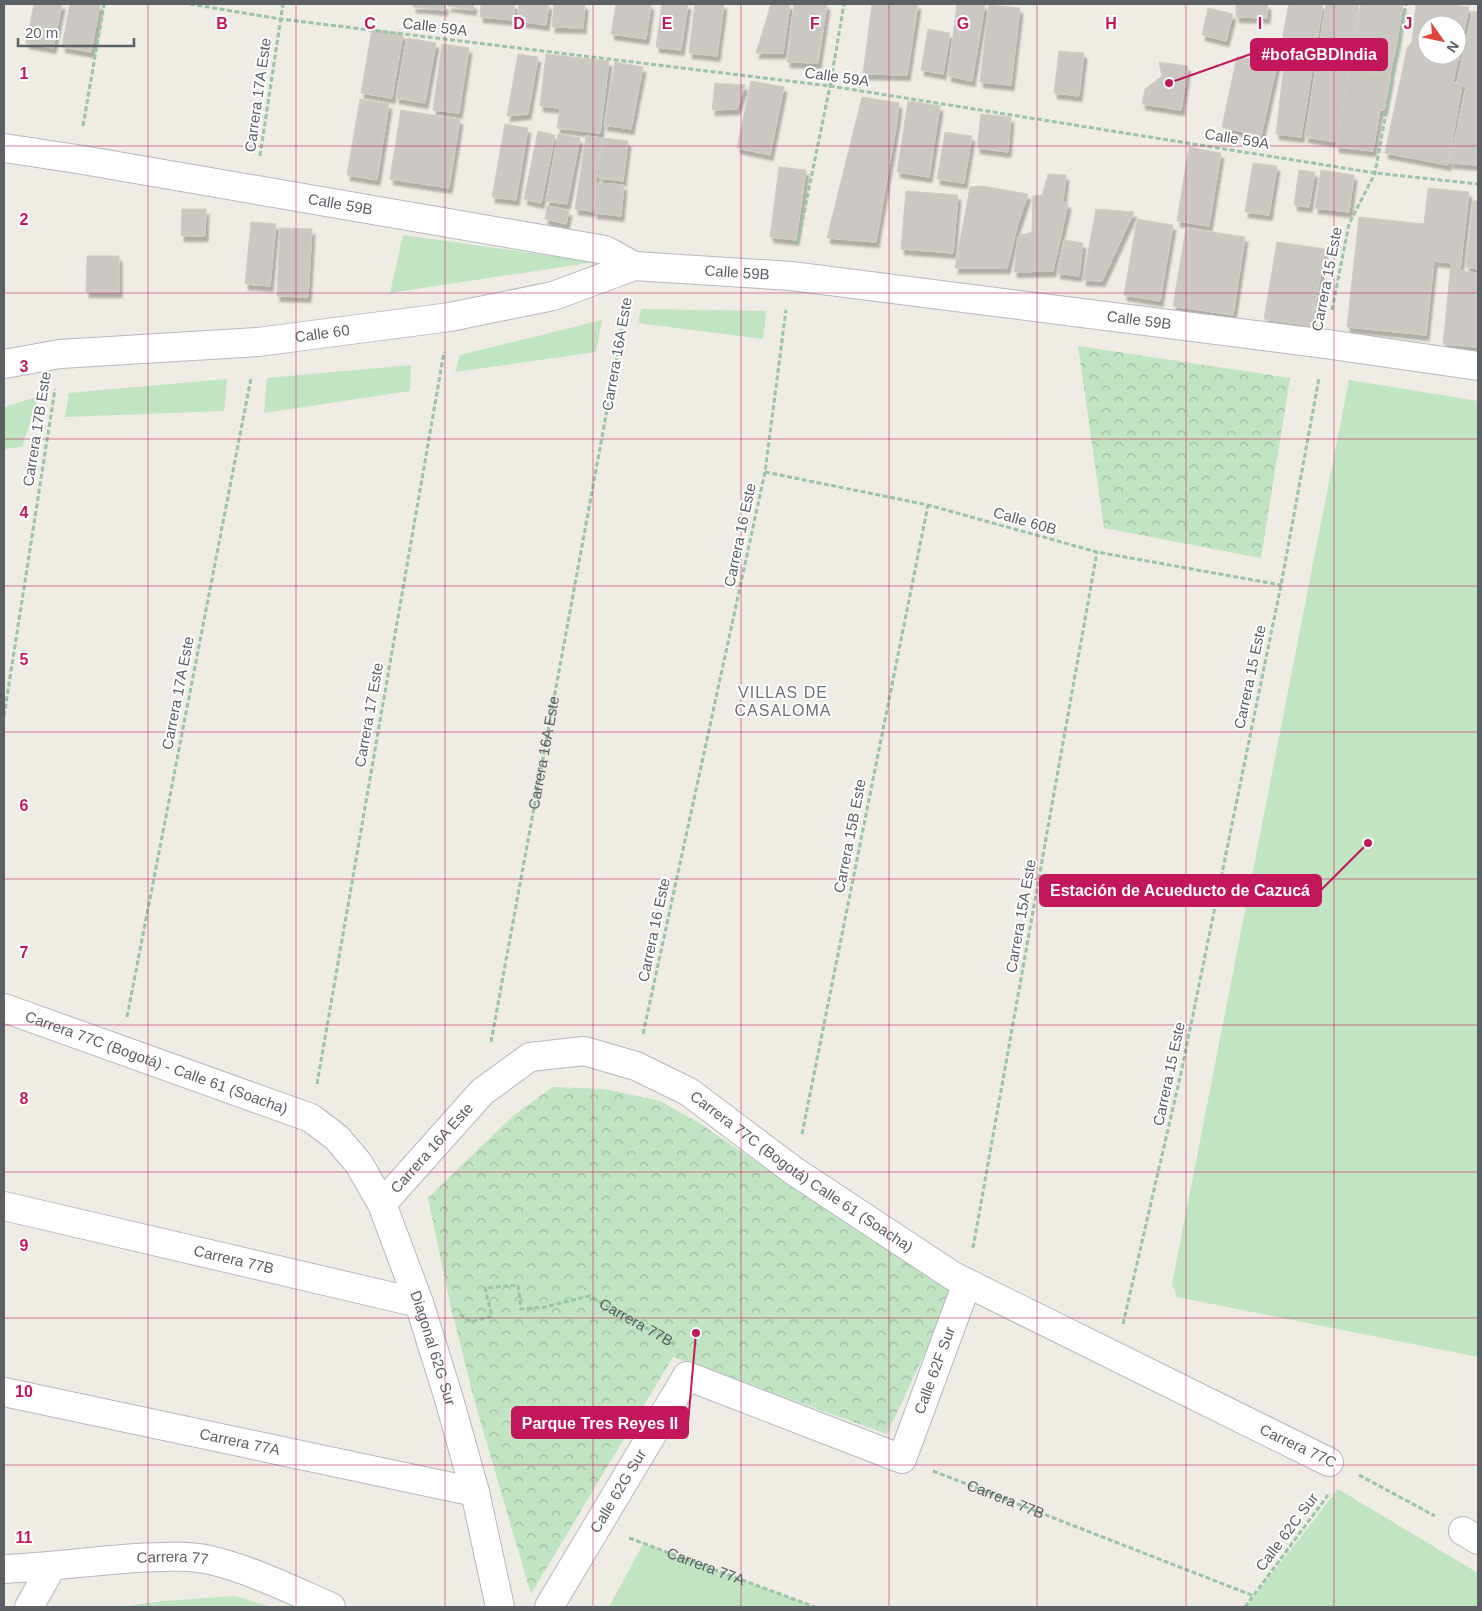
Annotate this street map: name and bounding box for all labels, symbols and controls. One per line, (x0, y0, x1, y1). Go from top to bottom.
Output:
street label: Calle 59A (402, 14, 468, 39)
scale bar (18, 15, 134, 47)
text: B (216, 15, 228, 32)
text: C (364, 15, 376, 32)
text: D (513, 15, 525, 32)
text: E (662, 15, 673, 32)
text: F (810, 15, 820, 32)
text: G (957, 15, 969, 32)
text: H (1105, 15, 1117, 32)
text: I (1258, 15, 1262, 32)
text: J (1404, 15, 1412, 32)
north arrow (1417, 15, 1467, 65)
text: 20 m (25, 24, 58, 41)
street label: Carrera 17A Este (241, 37, 274, 153)
text: N (1443, 38, 1462, 56)
callout: #bofaGBDIndia (1251, 39, 1387, 70)
text: #bofaGBDIndia (1261, 46, 1377, 63)
street label: Calle 59A (804, 64, 870, 89)
text: 1 (20, 65, 29, 82)
street label: Calle 59A (1204, 125, 1271, 152)
street label: Calle 59B (307, 190, 374, 218)
text: 2 (20, 211, 29, 228)
street label: Carrera 15 Este (1308, 225, 1345, 332)
street label: Calle 59B (704, 262, 770, 283)
street label: Carrera 16A Este (598, 296, 635, 412)
street label: Calle 59B (1106, 307, 1173, 332)
street label: Calle 60 (294, 321, 351, 345)
text: 3 (20, 358, 29, 375)
street label: Carrera 17B Este (19, 370, 54, 487)
street label: Carrera 16 Este (720, 481, 759, 588)
street label: Calle 60B (992, 503, 1059, 538)
text: 4 (20, 504, 29, 521)
street label: Carrera 15 Este (1230, 623, 1269, 730)
street label: Carrera 17A Este (158, 635, 197, 751)
text: 5 (20, 651, 29, 668)
street label: Carrera 17 Este (351, 661, 386, 769)
district label: VILLAS DE CASALOMA (735, 684, 831, 719)
street label: Carrera 16A Este (525, 695, 562, 811)
street label: Carrera 15B Este (830, 777, 869, 894)
text: 6 (20, 797, 29, 814)
street label: Carrera 15A Este (1002, 858, 1039, 974)
callout: Estación de Acueducto de Cazucá (1040, 875, 1321, 906)
street label: Carrera 16 Este (634, 876, 673, 983)
text: Estación de Acueducto de Cazucá (1050, 882, 1310, 899)
text: 7 (20, 944, 29, 961)
street label: Carrera 77C (Bogotá) - Calle 61 (Soacha) (23, 1007, 290, 1117)
street label: Carrera 15 Este (1149, 1020, 1188, 1127)
street label: Carrera 77C (Bogotá) Calle 61 (Soacha) (687, 1087, 917, 1255)
text: 8 (20, 1090, 29, 1107)
street label: Carrera 16A Este (387, 1099, 476, 1196)
text: 9 (20, 1237, 29, 1254)
street label: Carrera 77B (192, 1242, 276, 1277)
street label: Diagonal 62G Sur (407, 1288, 459, 1407)
street label: Carrera 77B (597, 1295, 676, 1349)
street label: Calle 62F Sur (910, 1324, 958, 1416)
text: 10 (15, 1383, 33, 1400)
callout: Parque Tres Reyes II (512, 1407, 688, 1438)
text: Parque Tres Reyes II (522, 1415, 678, 1432)
street label: Carrera 77C (1257, 1420, 1339, 1471)
street label: Carrera 77A (198, 1425, 282, 1458)
street label: Calle 62G Sur (586, 1446, 649, 1536)
street label: Carrera 77B (965, 1476, 1047, 1522)
street label: Calle 62C Sur (1252, 1489, 1321, 1574)
text: 11 (16, 1529, 33, 1546)
street label: Carrera 77A (665, 1544, 747, 1588)
street label: Carrera 77 (136, 1548, 210, 1567)

